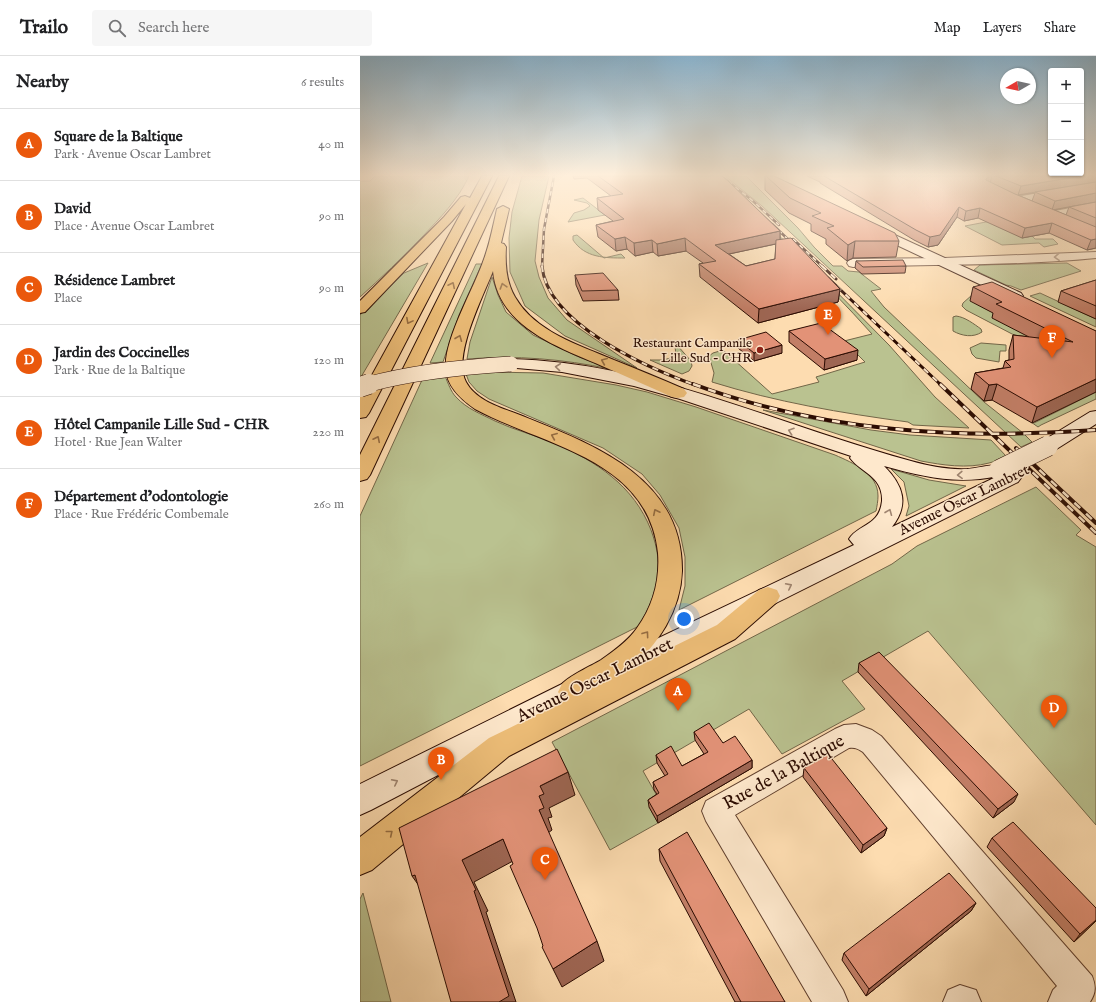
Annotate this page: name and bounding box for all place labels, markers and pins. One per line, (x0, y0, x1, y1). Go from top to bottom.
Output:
pin: E (815, 302, 841, 335)
pin: F (1039, 325, 1065, 358)
place label: Restaurant Campanile Lille Sud - CHR (633, 335, 753, 367)
marker: Restaurant Campanile Lille Sud - CHR (755, 345, 765, 355)
pin: A (665, 678, 691, 711)
pin: D (1041, 695, 1067, 728)
pin: B (428, 747, 454, 780)
pin: C (532, 847, 558, 880)

